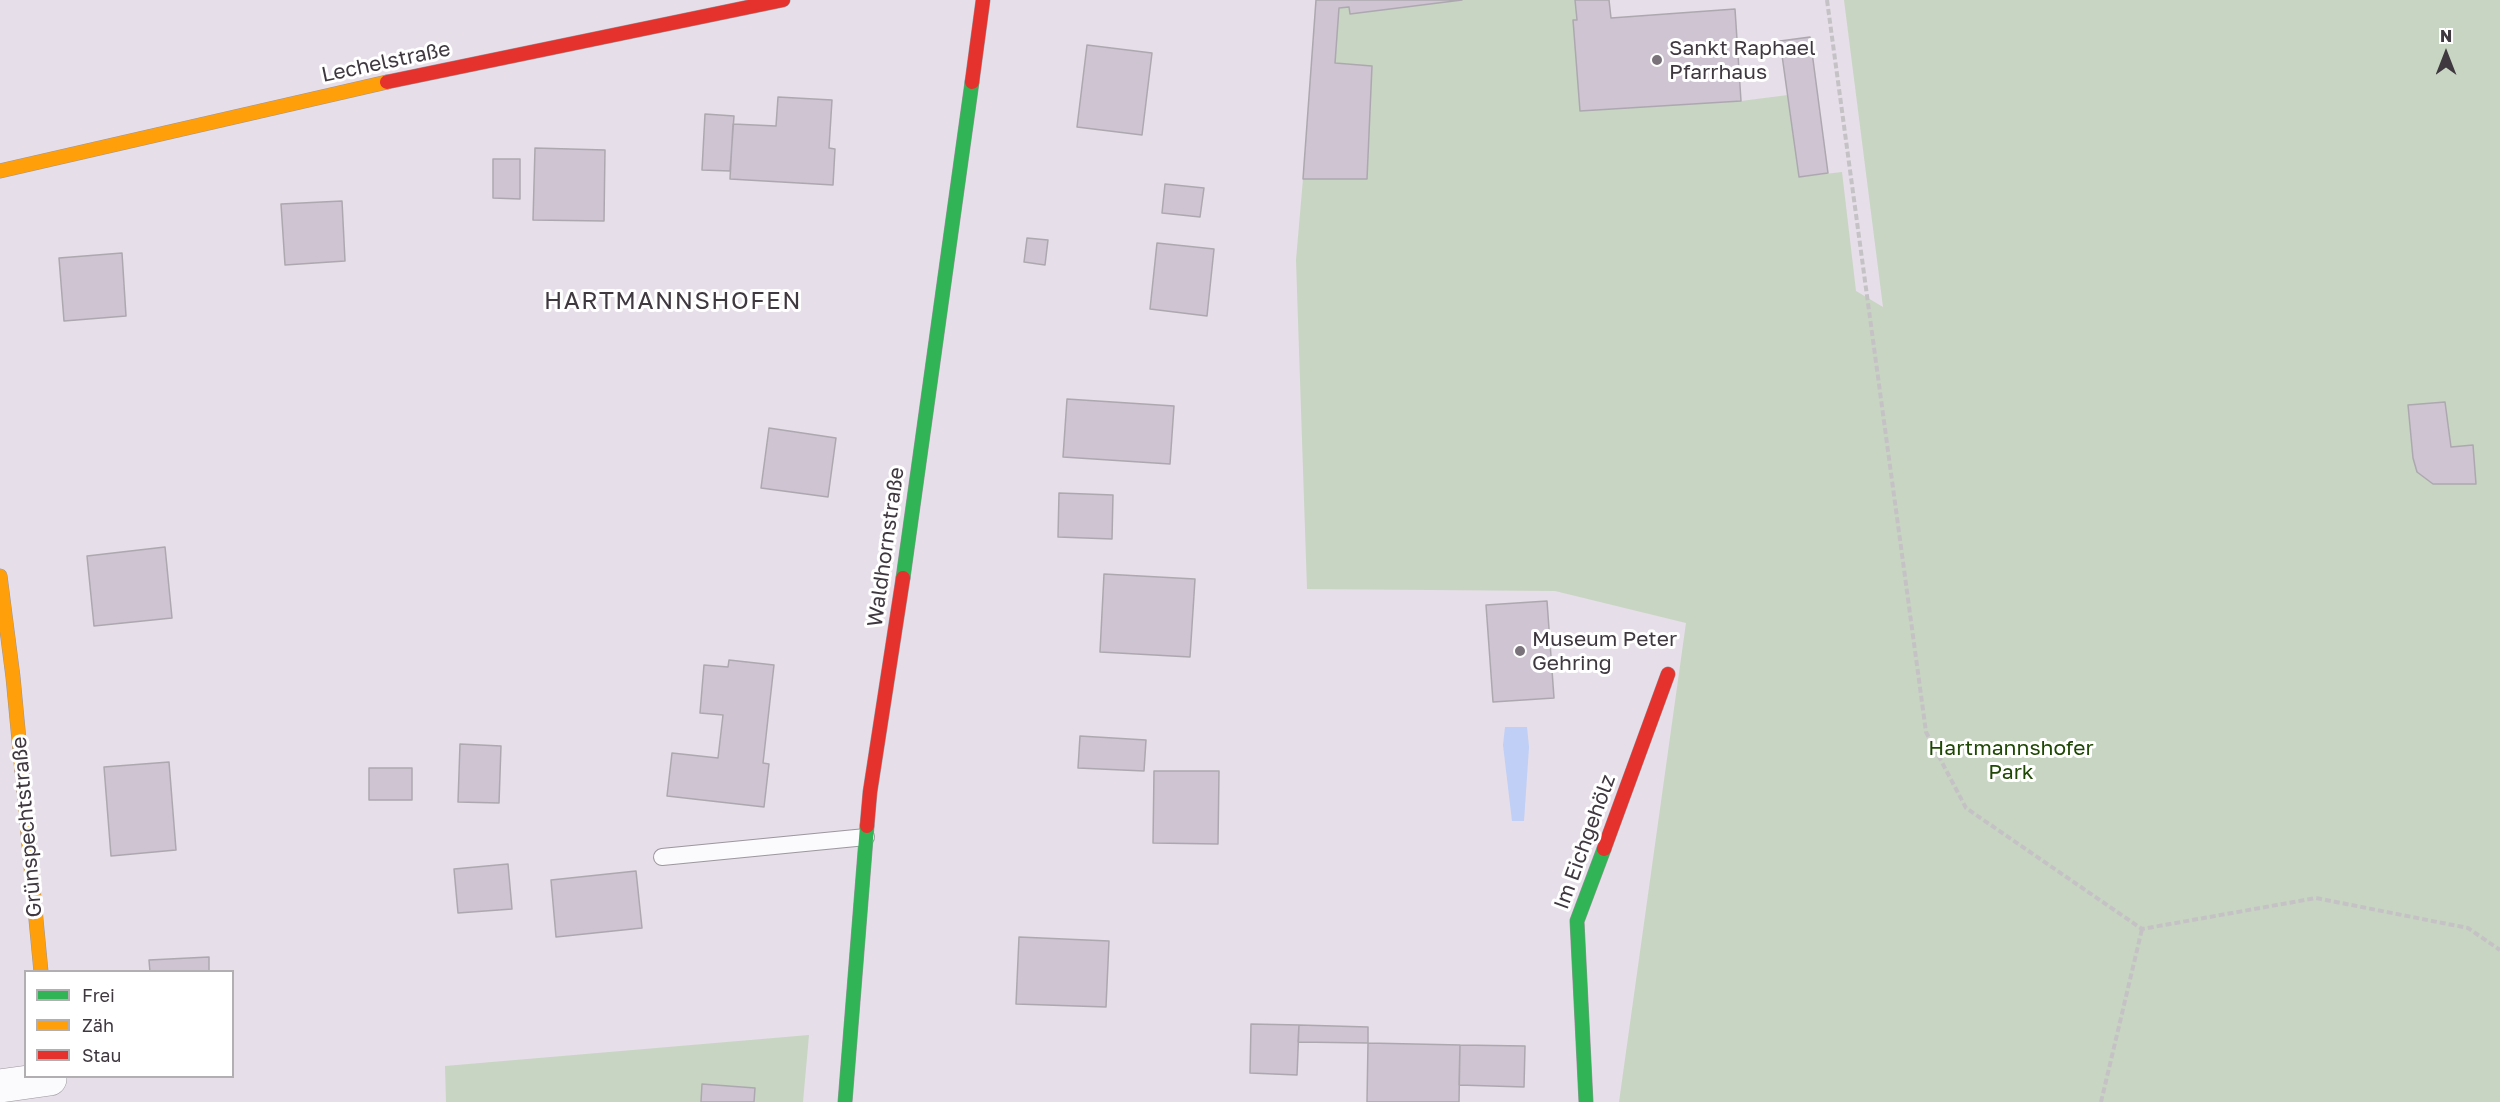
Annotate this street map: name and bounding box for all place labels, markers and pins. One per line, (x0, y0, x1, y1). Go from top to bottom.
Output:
place label: Sankt Raphael Pfarrhaus (1669, 35, 1816, 85)
marker: Sankt Raphael Pfarrhaus (1650, 53, 1664, 67)
place label: Museum Peter Gehring (1532, 626, 1677, 676)
marker: Museum Peter Gehring (1513, 644, 1527, 658)

